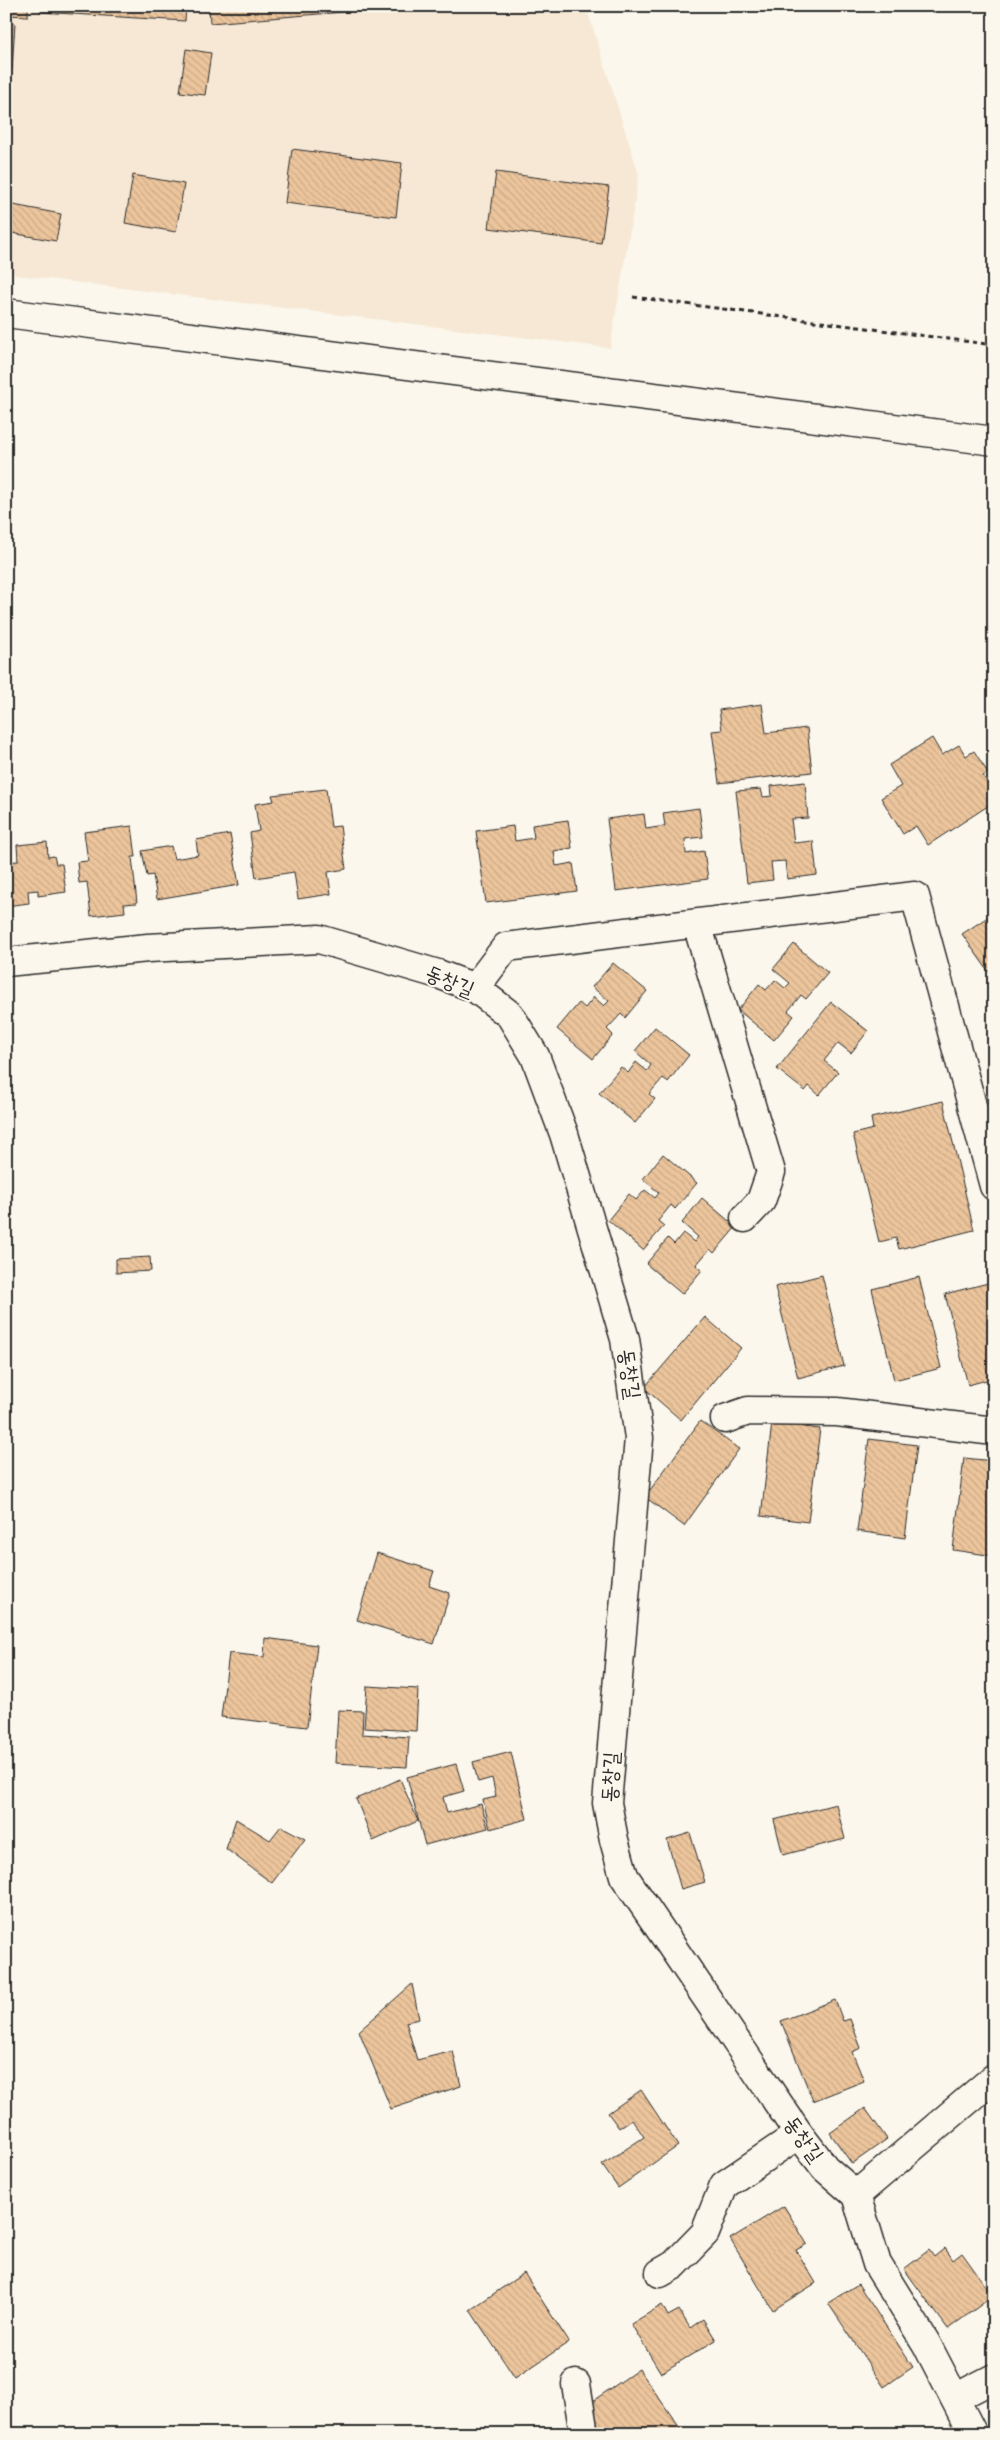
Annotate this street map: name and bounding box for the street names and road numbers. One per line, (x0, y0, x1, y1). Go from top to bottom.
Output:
street label: 동창길 (422, 959, 478, 1002)
street label: 동창길 (615, 1347, 646, 1401)
street label: 동창길 (596, 1751, 623, 1803)
street label: 동창길 (779, 2111, 829, 2167)

